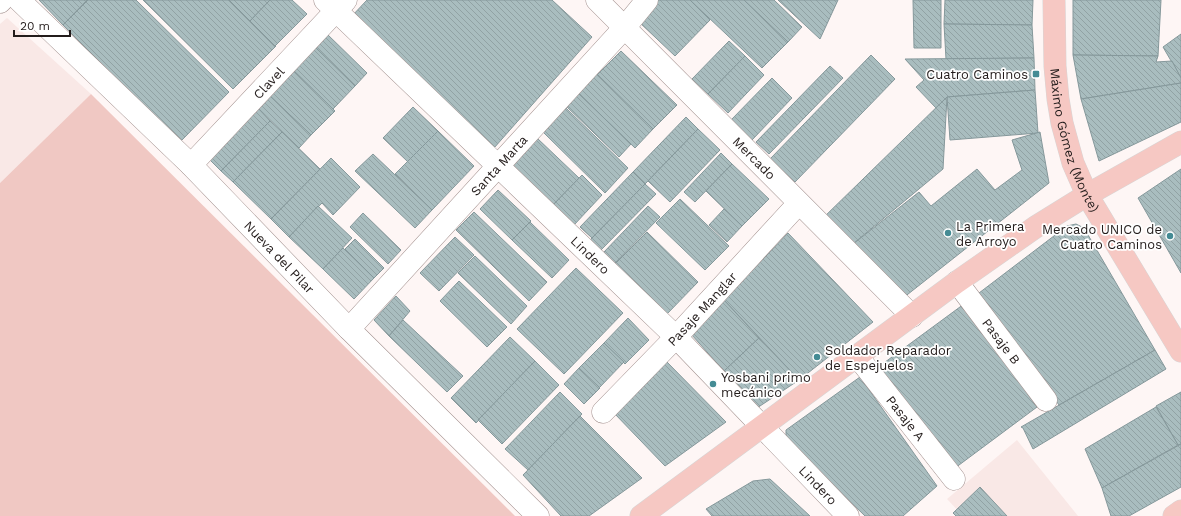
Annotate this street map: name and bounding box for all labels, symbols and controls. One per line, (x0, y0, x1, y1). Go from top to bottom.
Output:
scale bar (14, 12, 70, 38)
text: 20 m (20, 19, 50, 33)
street label: Clavel (250, 64, 287, 102)
place label: Cuatro Caminos (926, 67, 1028, 82)
street label: Máximo Gómez (Monte) (1048, 67, 1103, 214)
marker: Cuatro Caminos (1031, 69, 1041, 79)
street label: Santa Marta (467, 131, 531, 198)
street label: Mercado (730, 133, 779, 183)
street label: Nueva del Pilar (241, 218, 318, 296)
place label: La Primera de Arroyo (956, 219, 1025, 249)
place label: Mercado UNICO de Cuatro Caminos (1042, 222, 1162, 252)
marker: La Primera de Arroyo (943, 228, 953, 238)
marker: Mercado UNICO de Cuatro Caminos (1165, 231, 1175, 241)
street label: Lindero (568, 233, 613, 277)
street label: Pasaje Manglar (664, 269, 740, 349)
street label: Pasaje B (979, 315, 1024, 367)
place label: Soldador Reparador de Espejuelos (825, 343, 951, 373)
marker: Soldador Reparador de Espejuelos (812, 352, 822, 362)
place label: Yosbani primo mecánico (721, 370, 811, 400)
marker: Yosbani primo mecánico (708, 379, 718, 389)
street label: Pasaje A (884, 393, 928, 444)
street label: Lindero (796, 463, 840, 508)

